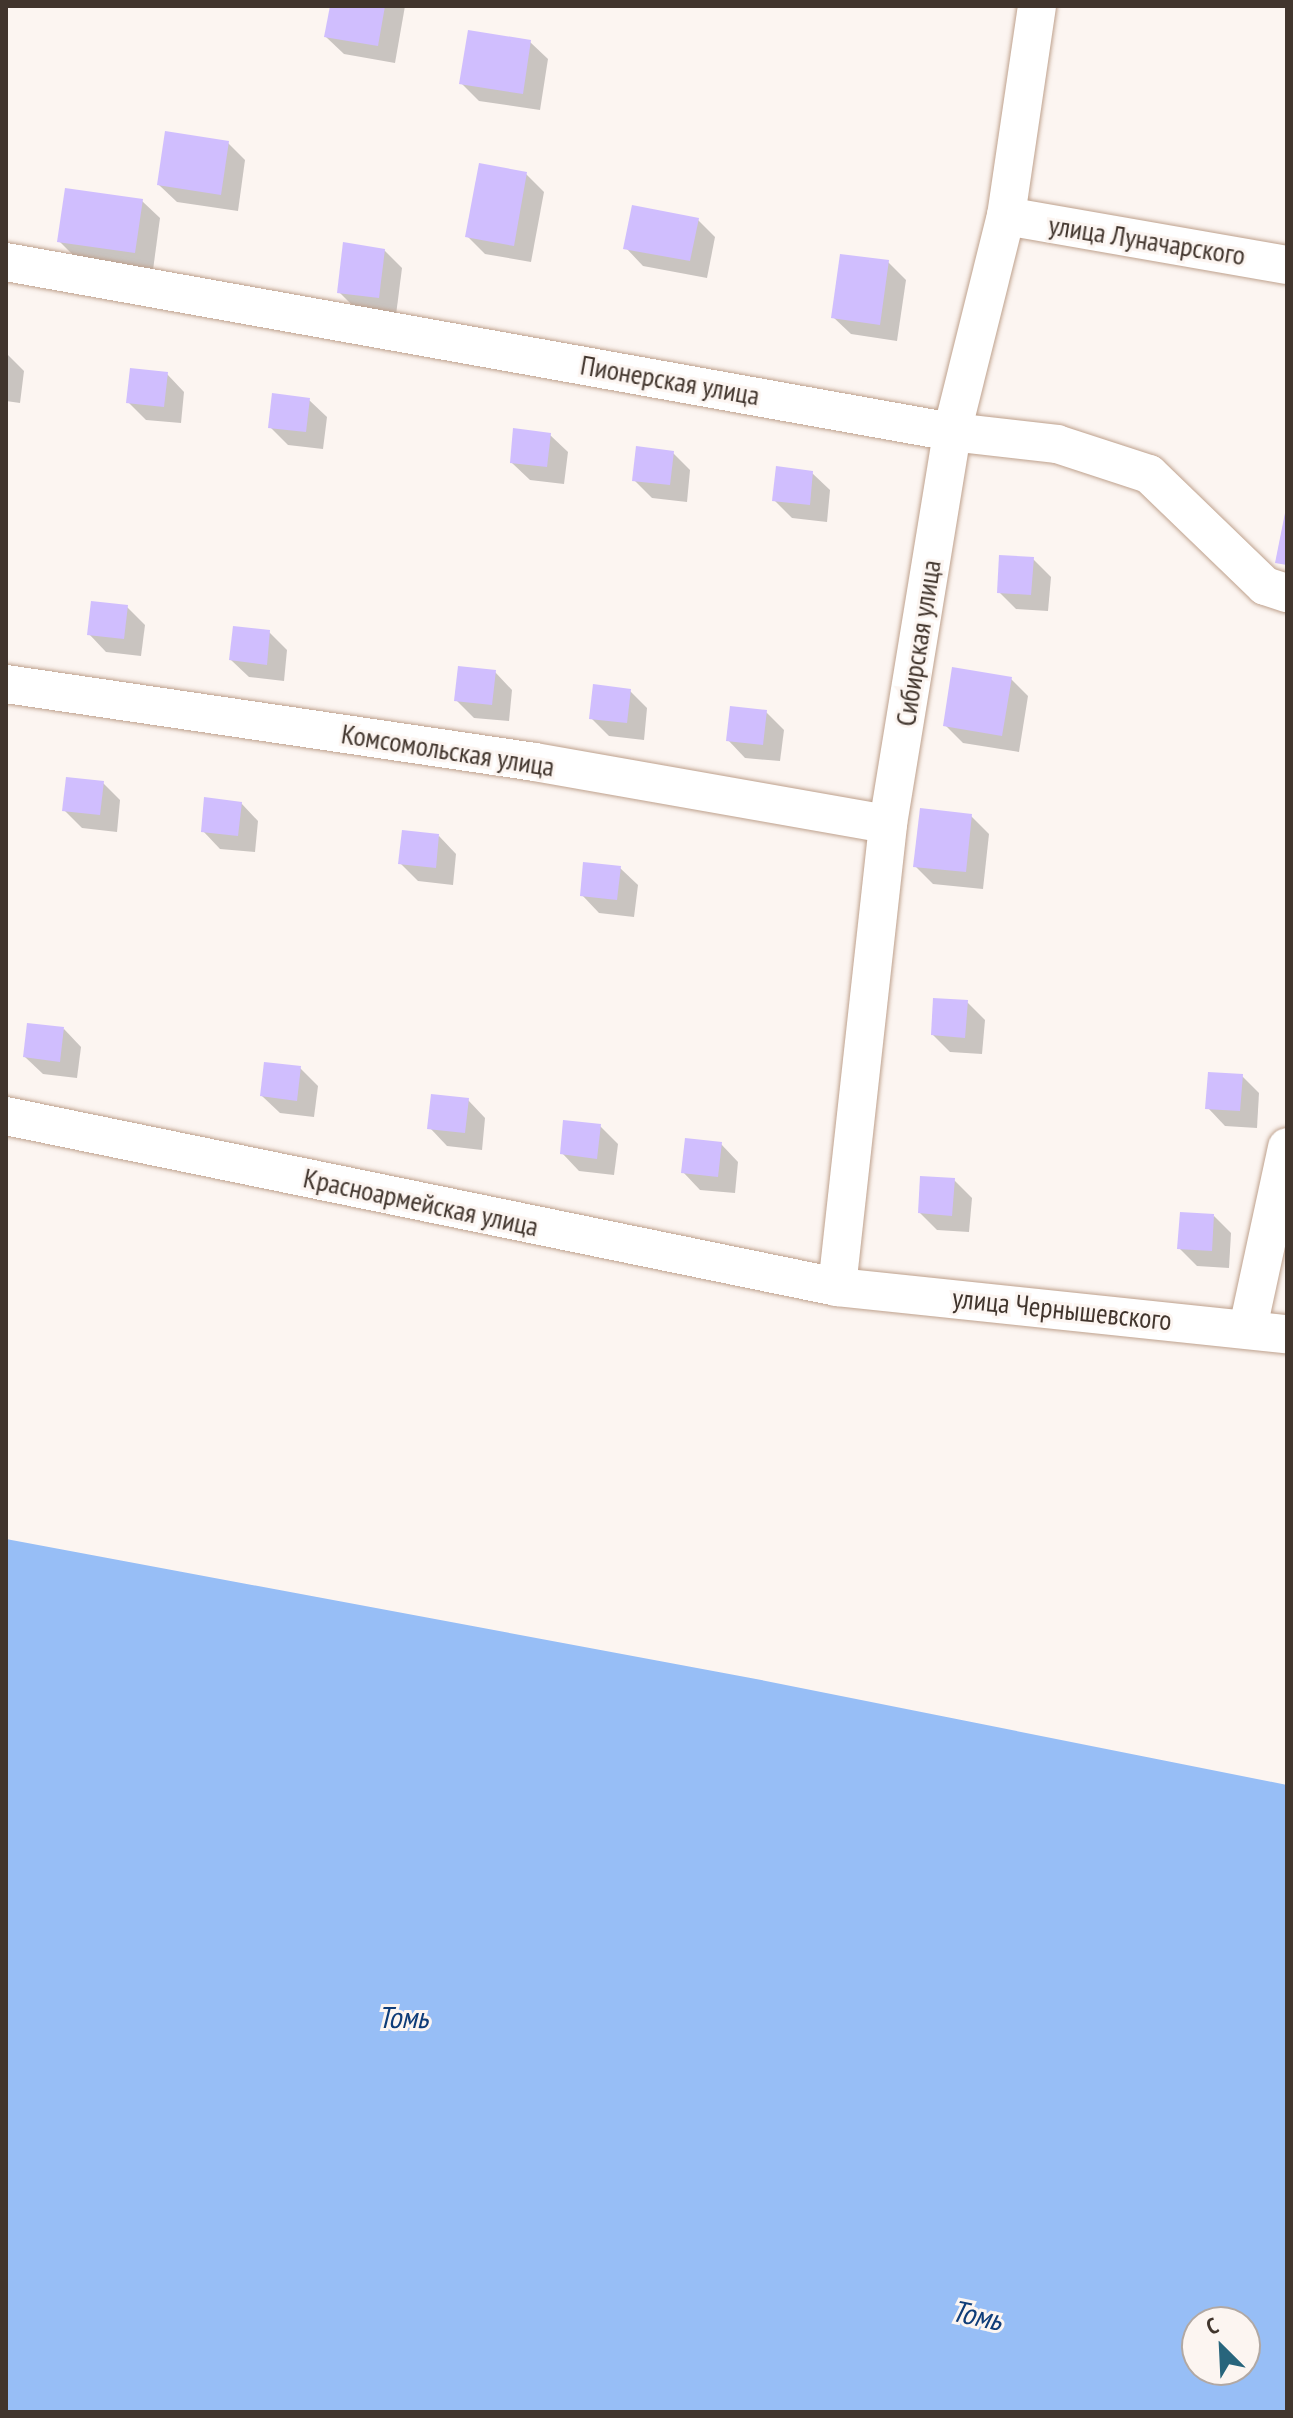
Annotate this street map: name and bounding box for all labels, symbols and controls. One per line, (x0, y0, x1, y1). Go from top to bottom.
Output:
street label: улица Луначарского (1046, 208, 1248, 272)
street label: Пионерская улица (578, 348, 762, 412)
street label: Сибирская улица (888, 557, 948, 729)
street label: Комсомольская улица (339, 717, 557, 783)
street label: Красноармейская улица (300, 1161, 542, 1243)
street label: улица Чернышевского (951, 1281, 1173, 1337)
water label: Томь (378, 1999, 428, 2035)
water label: Томь (949, 2292, 1005, 2338)
north arrow (1181, 2306, 1261, 2386)
text: С (1202, 2311, 1222, 2341)

